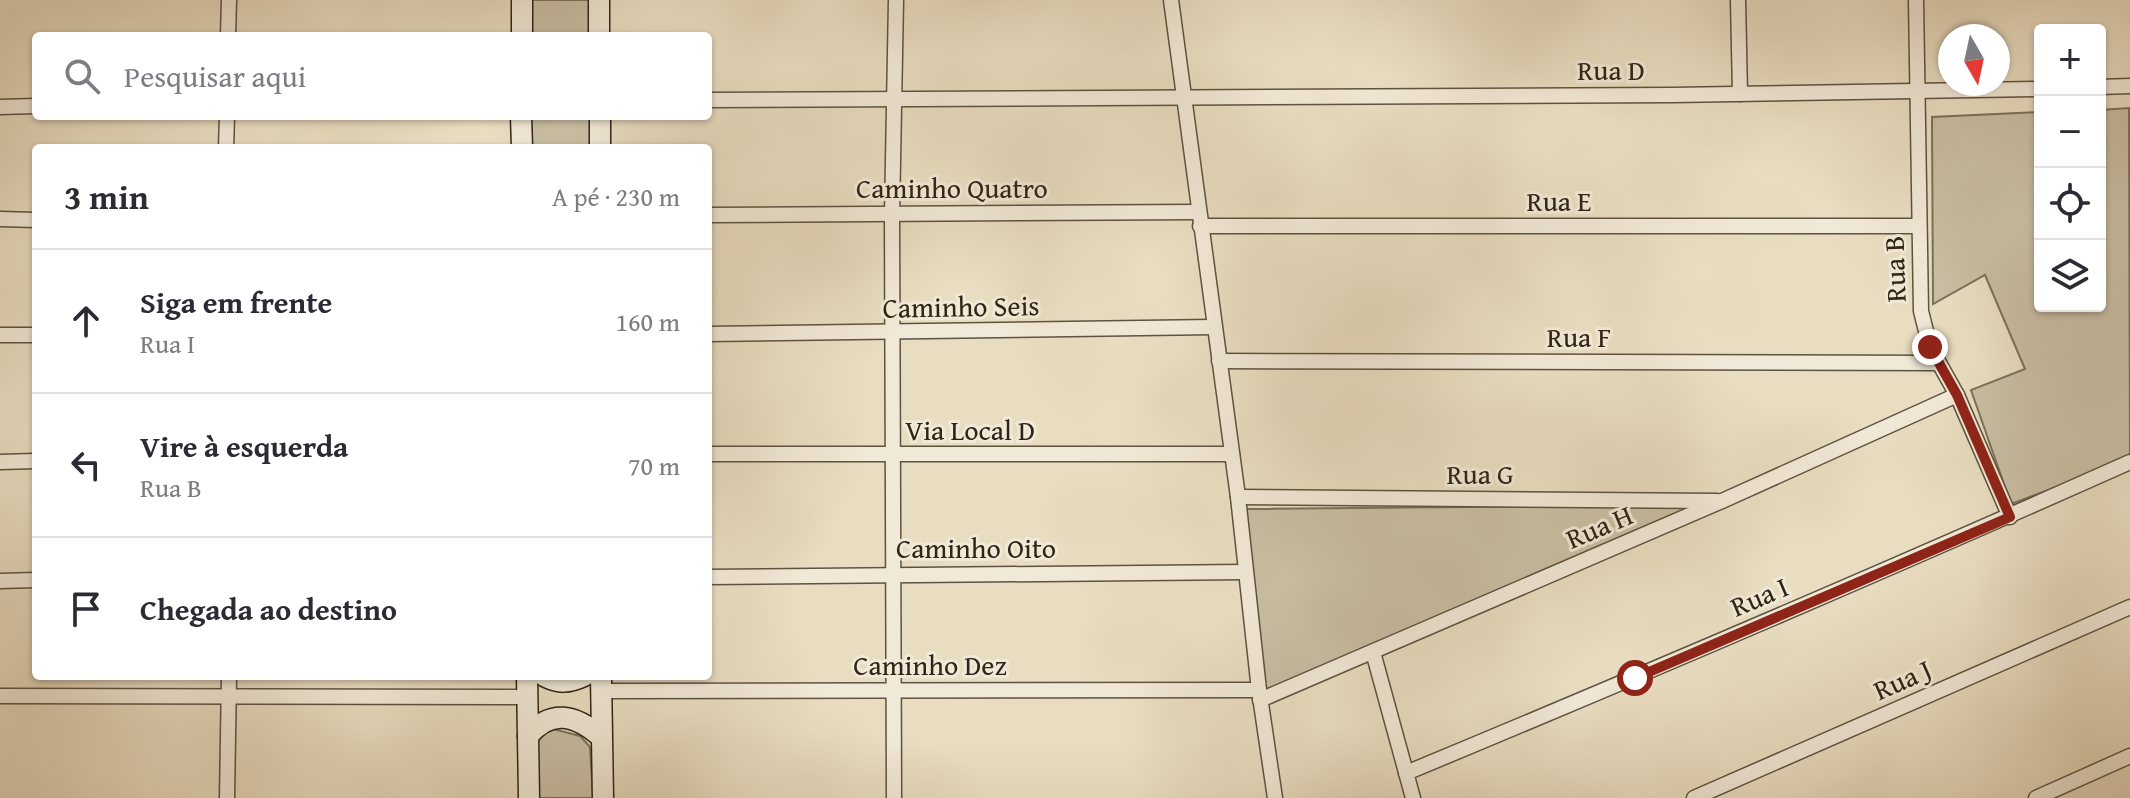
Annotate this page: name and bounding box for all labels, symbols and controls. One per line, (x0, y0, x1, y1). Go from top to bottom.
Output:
north arrow (1938, 24, 2010, 96)
map controls (2034, 24, 2106, 312)
button: + (2034, 24, 2106, 96)
search box (32, 32, 712, 120)
street label: Rua D (1577, 49, 1645, 90)
icon: search (60, 54, 104, 98)
text: Pesquisar aqui (124, 54, 306, 98)
button: − (2034, 96, 2106, 168)
street label: Caminho Quatro (856, 167, 1048, 208)
button: locate (2034, 168, 2106, 240)
text: 3 min (64, 172, 149, 221)
text: A pé · 230 m (552, 177, 680, 216)
street label: Rua E (1527, 180, 1591, 221)
street label: Rua B (1872, 235, 1916, 303)
button: layers (2034, 240, 2106, 312)
text: Siga em frente (140, 280, 332, 324)
street label: Caminho Seis (882, 284, 1040, 328)
icon: ahead (64, 299, 108, 343)
text: 160 m (615, 302, 680, 341)
street label: Rua F (1547, 316, 1611, 357)
text: Rua I (140, 324, 195, 363)
route end (1912, 329, 1948, 365)
street label: Via Local D (905, 409, 1035, 450)
text: Vire à esquerda (140, 424, 348, 468)
icon: left (64, 443, 108, 487)
text: 70 m (628, 446, 680, 485)
street label: Rua G (1446, 453, 1514, 494)
text: Rua B (140, 468, 202, 507)
street label: Rua H (1559, 494, 1639, 558)
street label: Caminho Oito (896, 527, 1056, 568)
street label: Rua I (1724, 566, 1794, 626)
icon: arrive (64, 587, 108, 631)
text: Chegada ao destino (140, 587, 397, 631)
street label: Caminho Dez (853, 644, 1007, 685)
street label: Rua J (1866, 648, 1938, 710)
route start (1617, 660, 1653, 696)

